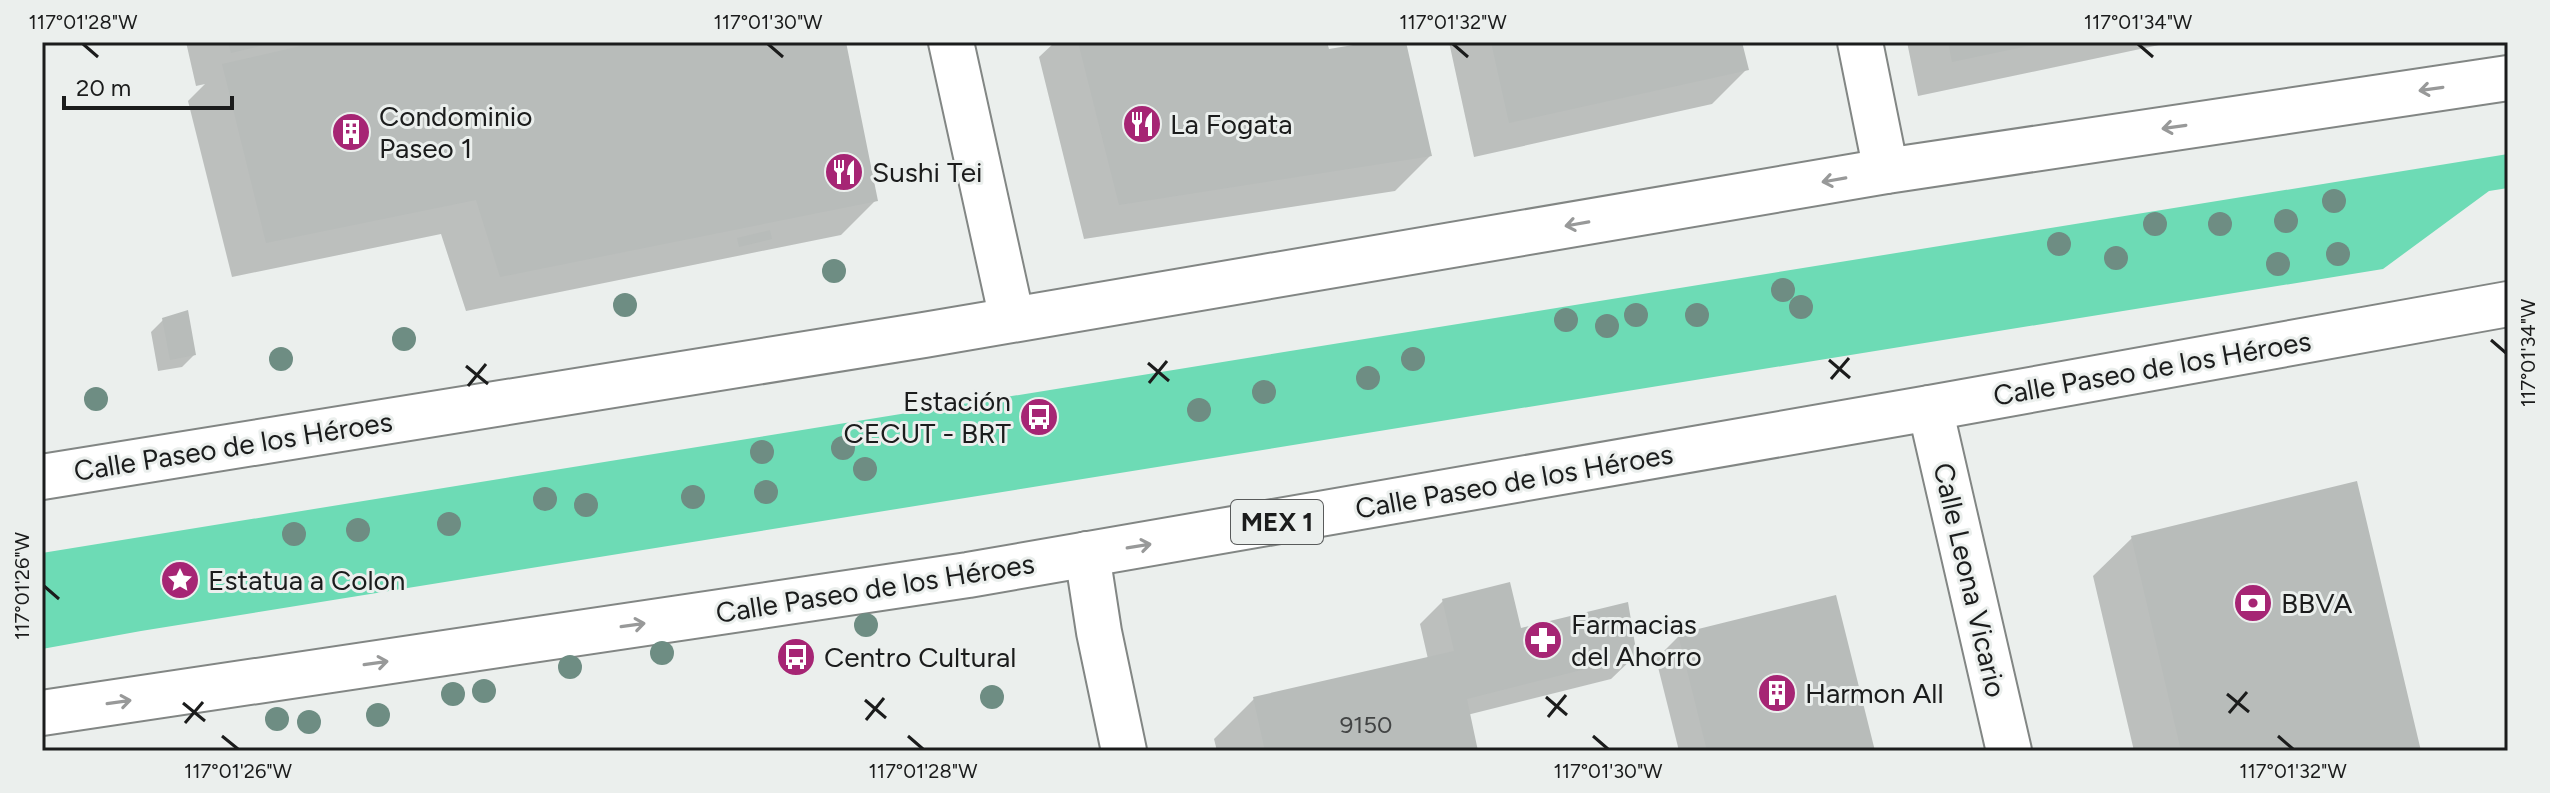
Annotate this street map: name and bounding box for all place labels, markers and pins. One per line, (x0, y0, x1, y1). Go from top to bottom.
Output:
place label: Condominio Paseo 1 (379, 99, 532, 165)
restaurant icon: La Fogata (1121, 103, 1163, 145)
place label: La Fogata (1170, 107, 1293, 141)
building icon: Condominio Paseo 1 (330, 111, 372, 153)
restaurant icon: Sushi Tei (823, 151, 865, 193)
place label: Sushi Tei (872, 155, 982, 189)
place label: Estación CECUT - BRT (844, 384, 1012, 450)
bus stop icon: Estación CECUT - BRT (1018, 396, 1060, 438)
place icon: Estatua a Colon (159, 559, 201, 601)
place label: Estatua a Colon (208, 563, 405, 597)
bank icon: BBVA (2232, 582, 2274, 624)
place label: BBVA (2281, 586, 2352, 620)
place label: Farmacias del Ahorro (1571, 607, 1702, 673)
pharmacy icon: Farmacias del Ahorro (1522, 619, 1564, 661)
bus stop icon: Centro Cultural (775, 636, 817, 678)
place label: Centro Cultural (824, 640, 1016, 674)
building icon: Harmon All (1756, 672, 1798, 714)
place label: Harmon All (1805, 676, 1944, 710)

